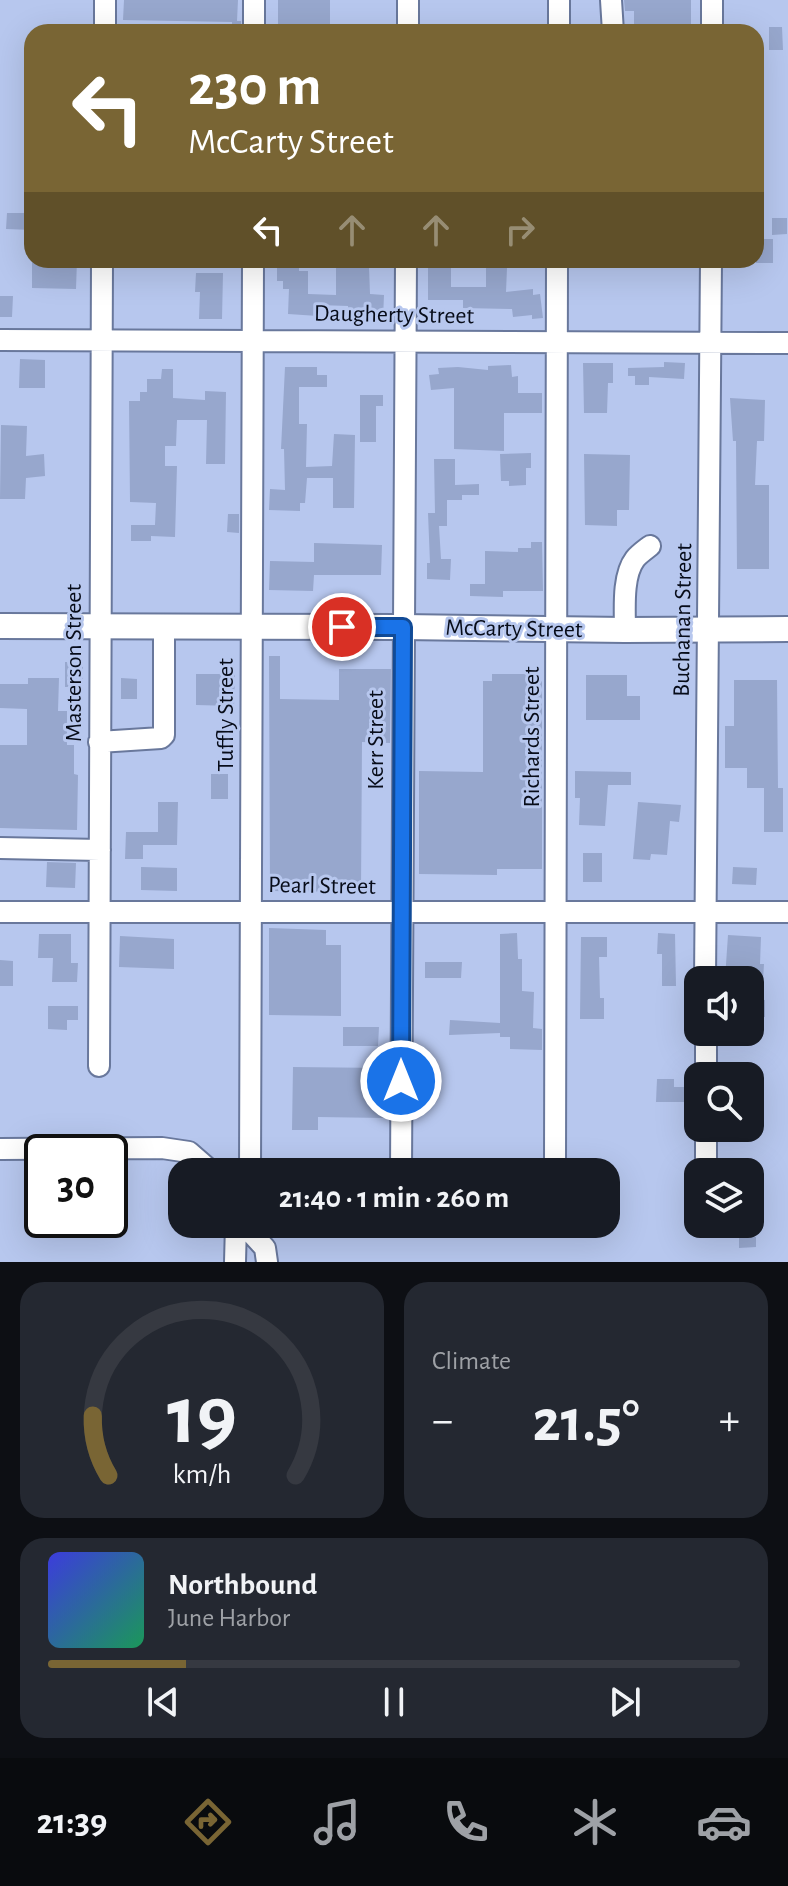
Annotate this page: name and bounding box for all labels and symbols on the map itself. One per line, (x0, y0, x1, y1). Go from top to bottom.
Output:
street label: Daugherty Street (314, 302, 475, 328)
street label: Buchanan Street (670, 543, 696, 697)
street label: Masterson Street (62, 584, 86, 742)
pin (308, 593, 376, 661)
street label: McCarty Street (445, 616, 583, 642)
street label: Tuffly Street (214, 658, 238, 772)
street label: Richards Street (520, 666, 544, 808)
street label: Kerr Street (364, 690, 388, 790)
street label: Pearl Street (268, 873, 376, 899)
position arrow (359, 1039, 443, 1123)
speed limit sign: 30 (24, 1134, 128, 1238)

